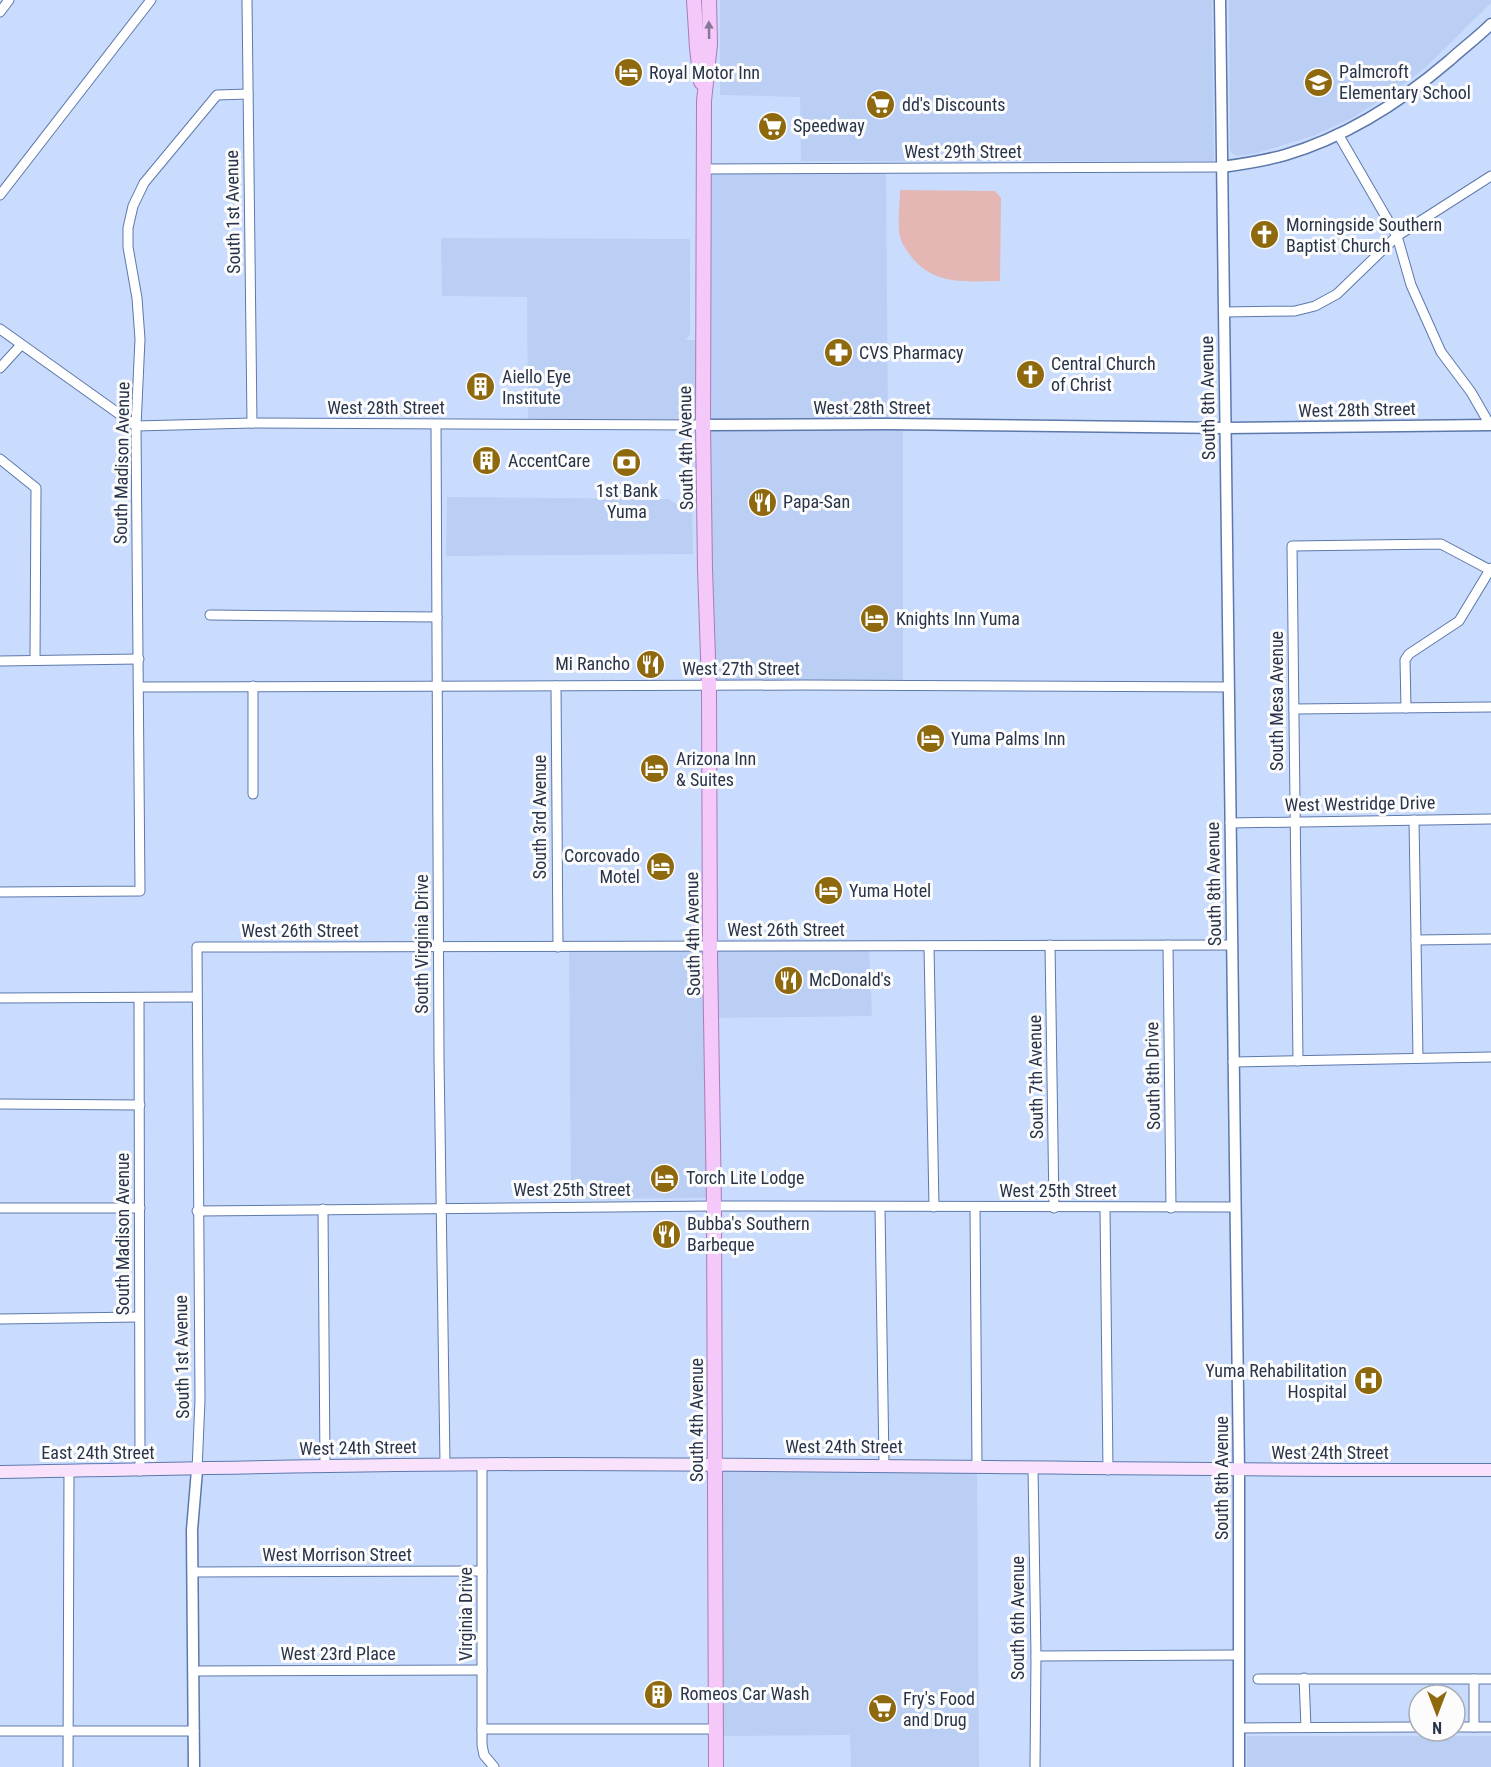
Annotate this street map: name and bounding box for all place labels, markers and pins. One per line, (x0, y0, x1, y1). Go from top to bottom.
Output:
hotel icon: Royal Motor Inn (612, 57, 644, 89)
place label: Palmcroft Elementary School (1339, 61, 1471, 103)
place label: Royal Motor Inn (649, 62, 760, 83)
school or university icon: Palmcroft Elementary School (1302, 66, 1334, 98)
supermarket icon: dd's Discounts (865, 89, 897, 121)
place label: dd's Discounts (902, 94, 1006, 115)
supermarket icon: Speedway (756, 110, 788, 142)
place label: Speedway (793, 115, 865, 136)
place label: Morningside Southern Baptist Church (1286, 214, 1442, 256)
church icon: Morningside Southern Baptist Church (1249, 219, 1281, 251)
pharmacy icon: CVS Pharmacy (822, 337, 854, 369)
place label: CVS Pharmacy (859, 342, 964, 363)
place label: Central Church of Christ (1051, 353, 1156, 395)
church icon: Central Church of Christ (1014, 358, 1046, 390)
place label: Aiello Eye Institute (502, 366, 571, 408)
building icon: Aiello Eye Institute (465, 371, 497, 403)
building icon: AccentCare (471, 445, 503, 477)
bank icon: 1st Bank Yuma (611, 446, 643, 478)
place label: AccentCare (508, 450, 590, 471)
place label: 1st Bank Yuma (596, 480, 658, 522)
restaurant icon: Papa-San (746, 486, 778, 518)
place label: Papa-San (783, 491, 850, 512)
hotel icon: Knights Inn Yuma (859, 603, 891, 635)
place label: Knights Inn Yuma (896, 608, 1020, 629)
restaurant icon: Mi Rancho (635, 648, 667, 680)
place label: Mi Rancho (555, 653, 630, 674)
hotel icon: Yuma Palms Inn (914, 723, 946, 755)
place label: Yuma Palms Inn (951, 728, 1066, 749)
place label: Arizona Inn & Suites (676, 748, 756, 790)
hotel icon: Arizona Inn & Suites (639, 753, 671, 785)
place label: Corcovado Motel (564, 845, 640, 887)
hotel icon: Corcovado Motel (645, 850, 677, 882)
hotel icon: Yuma Hotel (812, 875, 844, 907)
place label: Yuma Hotel (849, 880, 931, 901)
restaurant icon: McDonald's (772, 964, 804, 996)
place label: McDonald's (809, 969, 891, 990)
hotel icon: Torch Lite Lodge (649, 1162, 681, 1194)
place label: Torch Lite Lodge (686, 1167, 804, 1188)
place label: Bubba's Southern Barbeque (687, 1213, 810, 1255)
restaurant icon: Bubba's Southern Barbeque (650, 1218, 682, 1250)
place label: Yuma Rehabilitation Hospital (1205, 1360, 1347, 1402)
hospital icon: Yuma Rehabilitation Hospital (1352, 1365, 1384, 1397)
building icon: Romeos Car Wash (643, 1678, 675, 1710)
place label: Romeos Car Wash (680, 1683, 809, 1704)
place label: Fry's Food and Drug (903, 1688, 975, 1730)
supermarket icon: Fry's Food and Drug (866, 1693, 898, 1725)

